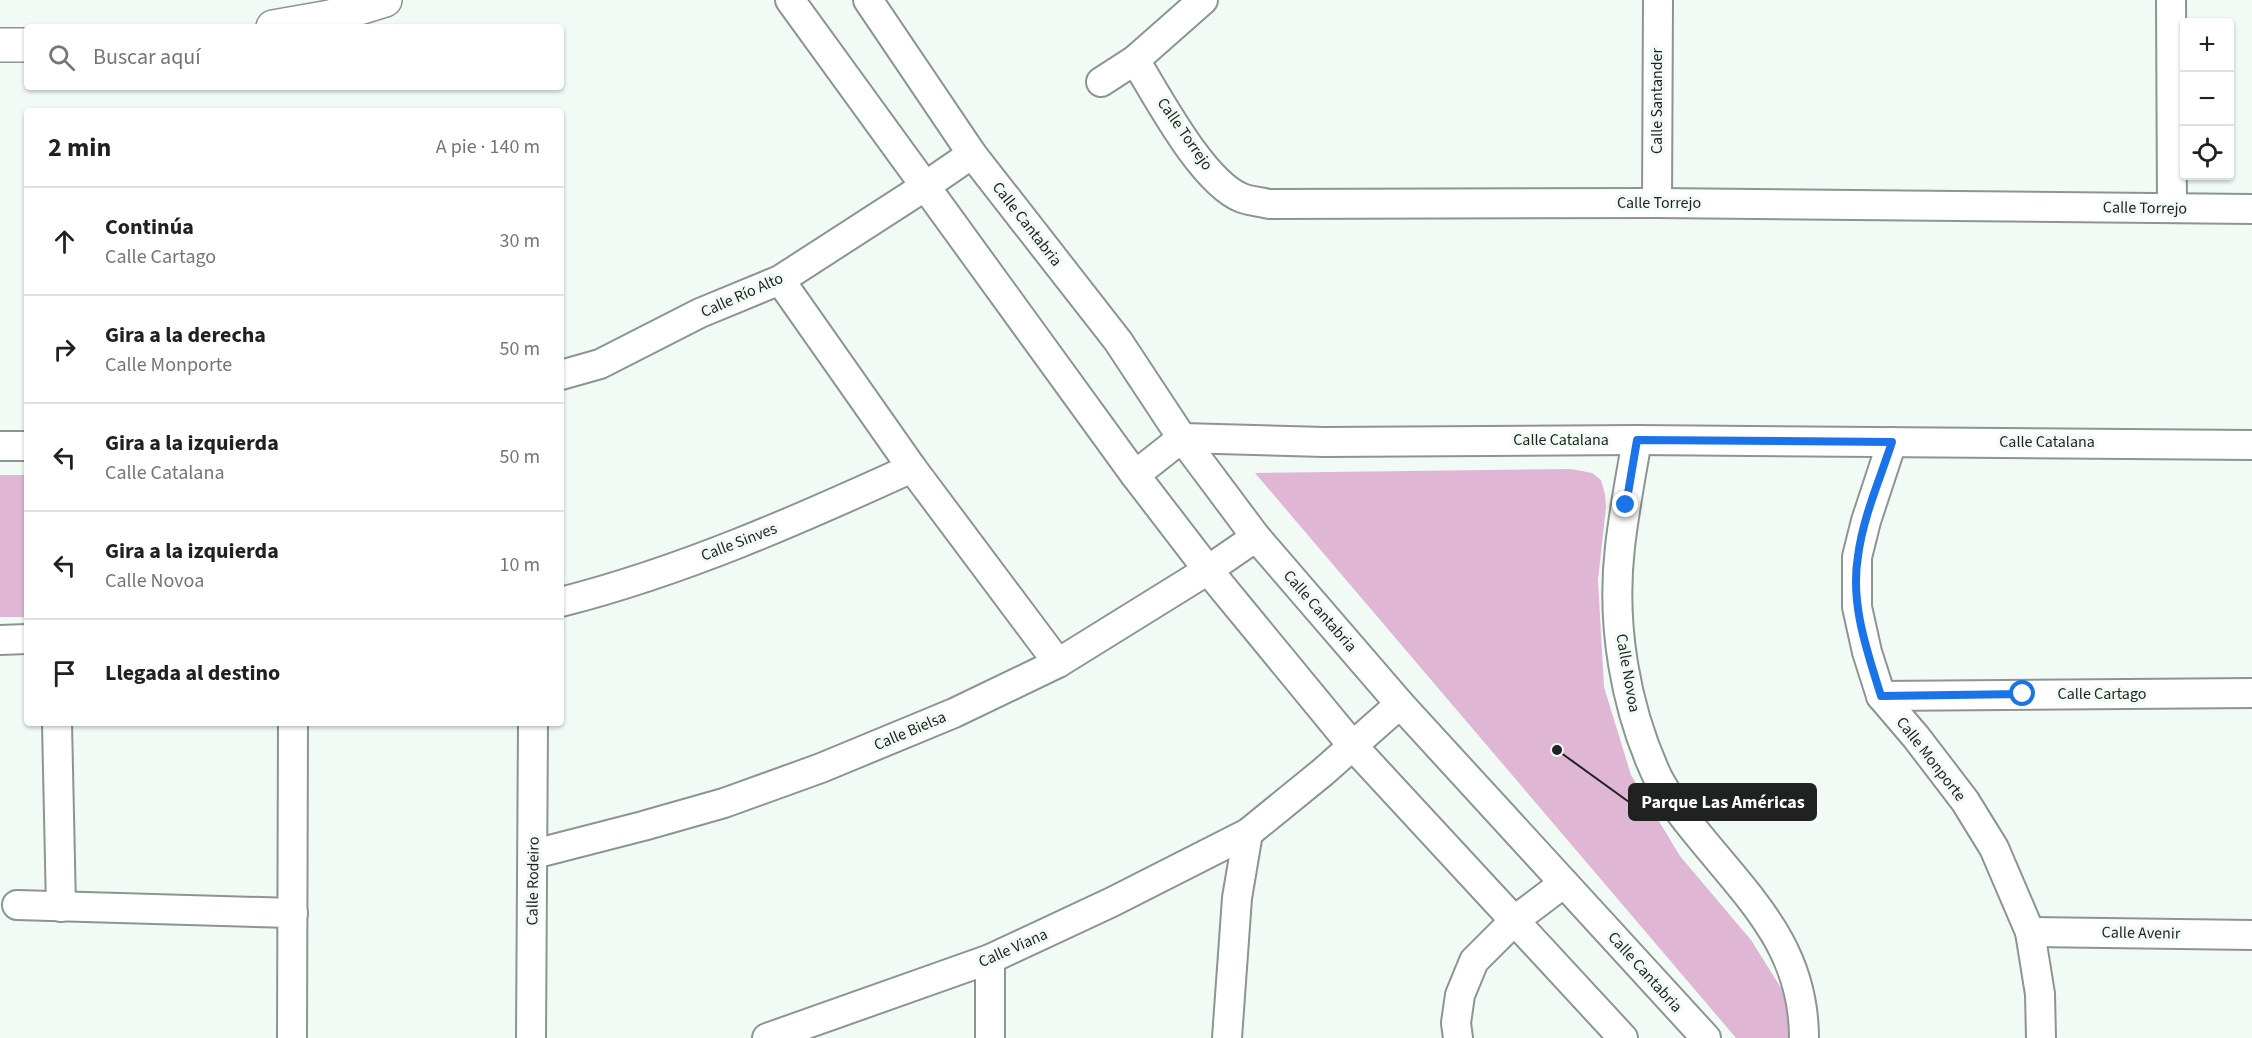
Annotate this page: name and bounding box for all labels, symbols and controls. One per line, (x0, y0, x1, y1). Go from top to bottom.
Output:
map controls (2180, 18, 2234, 180)
button: + (2180, 18, 2234, 72)
search box (24, 24, 564, 90)
icon: search (45, 41, 78, 74)
text: Buscar aquí (93, 41, 201, 73)
street label: Calle Santander (1646, 47, 1668, 154)
button: − (2180, 72, 2234, 126)
street label: Calle Torrejo (1152, 93, 1218, 175)
button: locate (2180, 126, 2234, 180)
text: 2 min (48, 129, 111, 166)
text: A pie · 140 m (436, 133, 540, 161)
street label: Calle Cantabria (987, 177, 1067, 271)
street label: Calle Torrejo (1617, 192, 1701, 214)
street label: Calle Torrejo (2103, 196, 2187, 220)
text: Continúa (105, 211, 194, 243)
icon: ahead (48, 225, 81, 258)
text: 30 m (500, 227, 540, 255)
text: Calle Cartago (105, 243, 216, 271)
street label: Calle Río Alto (697, 267, 787, 323)
text: Gira a la derecha (105, 319, 266, 351)
icon: right (48, 333, 81, 366)
text: 50 m (500, 335, 540, 363)
text: Calle Monporte (105, 351, 232, 379)
text: Gira a la izquierda (105, 427, 279, 459)
street label: Calle Catalana (1513, 429, 1609, 451)
street label: Calle Catalana (1999, 431, 2095, 453)
icon: left (48, 441, 81, 474)
text: 50 m (500, 443, 540, 471)
text: Calle Catalana (105, 459, 224, 487)
route end (1612, 491, 1638, 517)
street label: Calle Sinves (698, 517, 780, 567)
text: Gira a la izquierda (105, 535, 279, 567)
icon: left (48, 549, 81, 582)
text: 10 m (500, 551, 540, 579)
street label: Calle Cantabria (1278, 565, 1362, 657)
text: Calle Novoa (105, 567, 204, 595)
street label: Calle Novoa (1610, 632, 1646, 714)
icon: arrive (48, 657, 81, 690)
text: Llegada al destino (105, 657, 280, 689)
route start (2009, 680, 2035, 706)
street label: Calle Cartago (2058, 683, 2146, 705)
street label: Calle Bielsa (870, 706, 950, 756)
street label: Calle Monporte (1891, 712, 1971, 806)
callout: Parque Las Américas (1629, 784, 1816, 820)
text: Parque Las Américas (1641, 790, 1805, 815)
street label: Calle Rodeiro (521, 836, 545, 926)
street label: Calle Avenir (2101, 921, 2181, 945)
street label: Calle Viana (975, 923, 1051, 973)
street label: Calle Cantabria (1603, 927, 1687, 1017)

